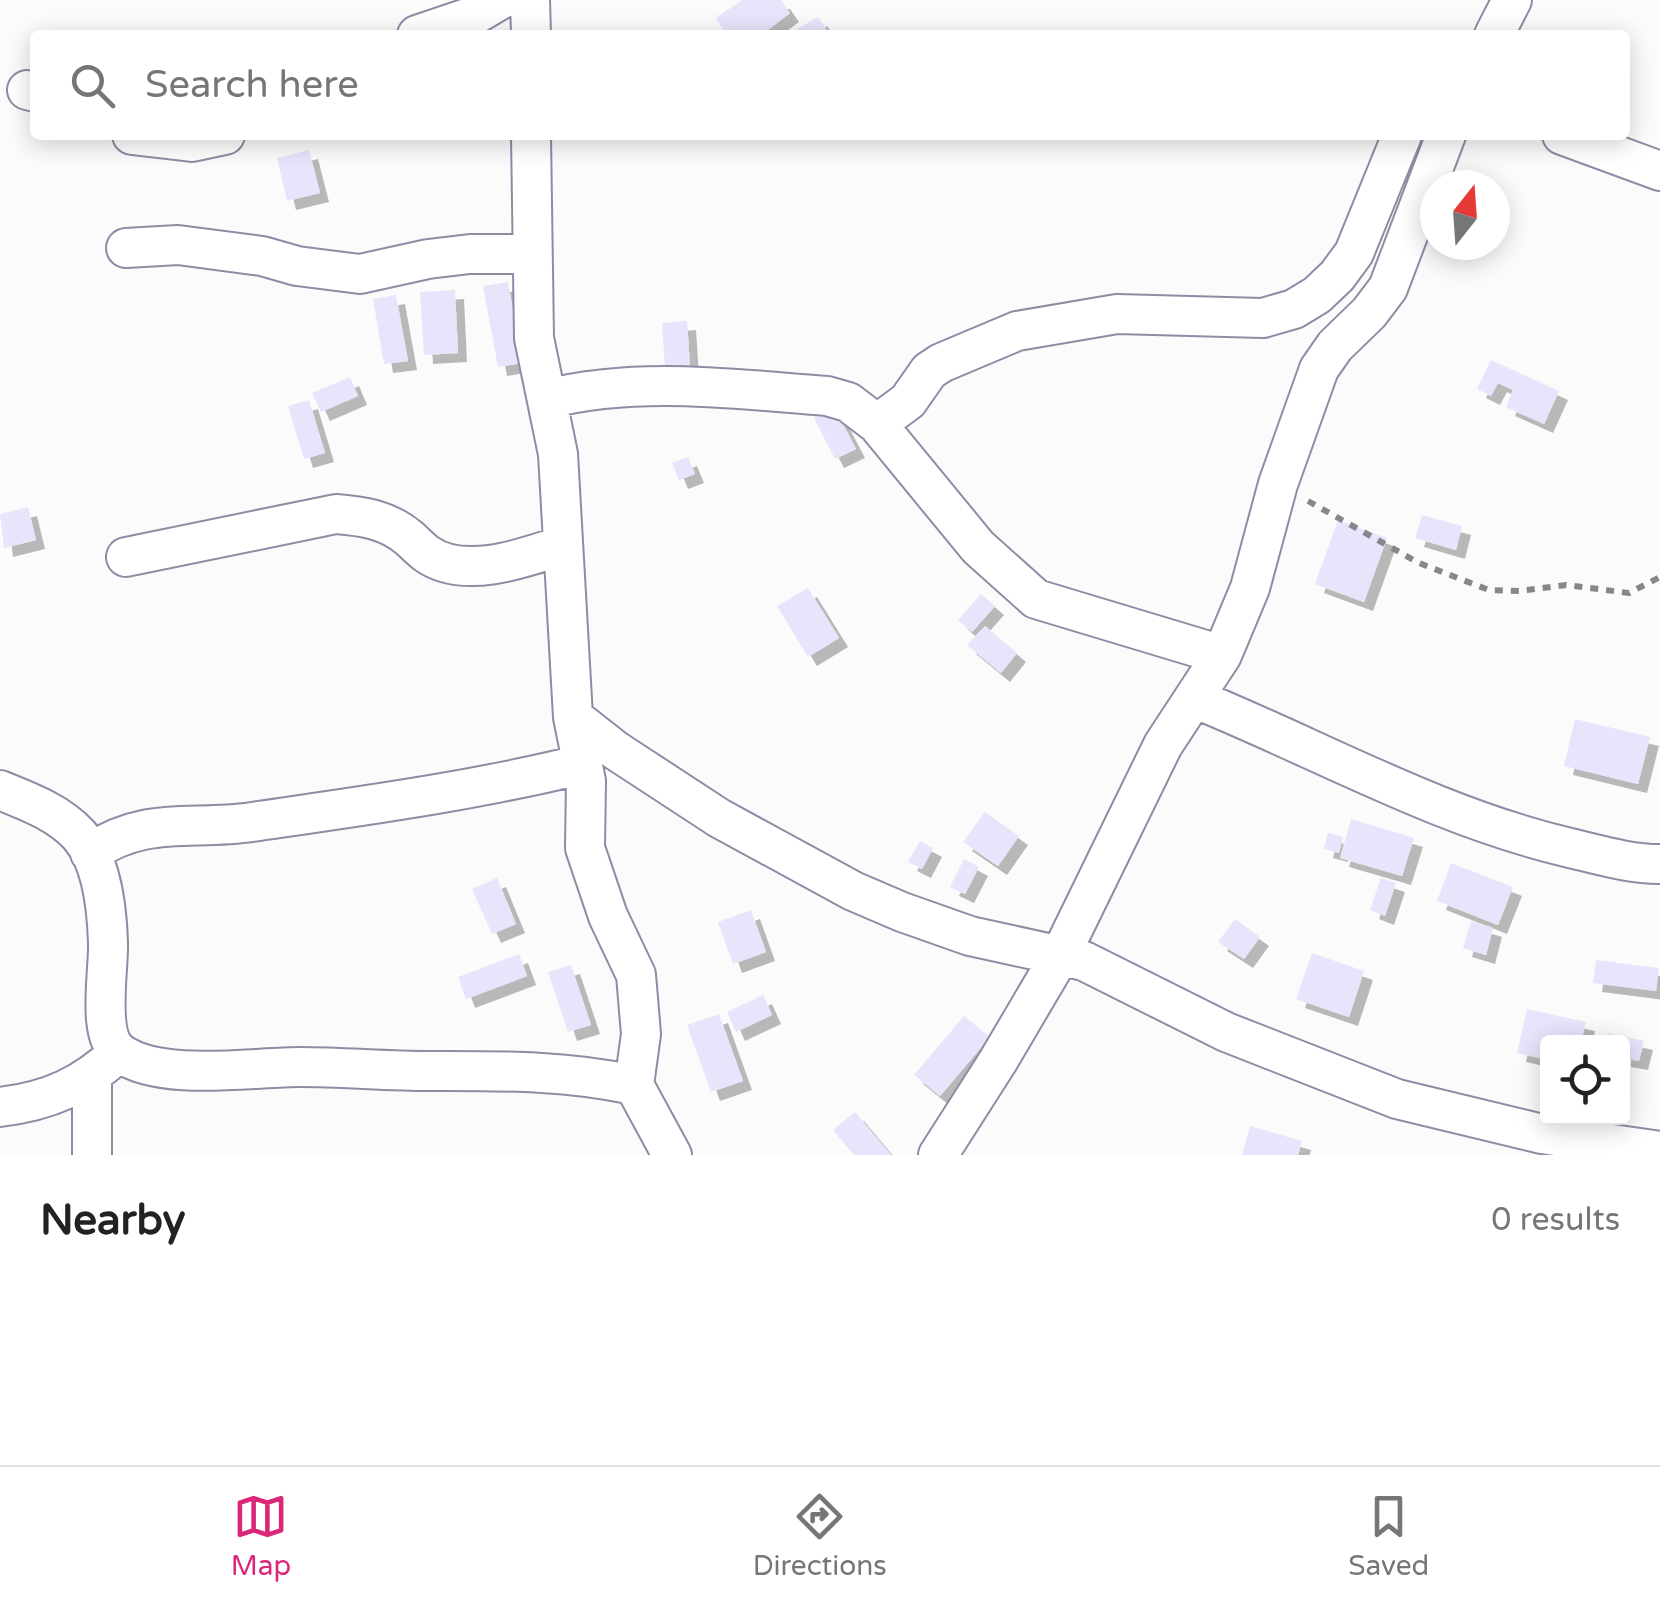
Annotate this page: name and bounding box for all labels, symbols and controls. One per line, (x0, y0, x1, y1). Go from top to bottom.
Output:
search box (30, 30, 1630, 140)
icon: search (65, 58, 120, 113)
text: Search here (145, 62, 359, 108)
north arrow (1420, 170, 1510, 260)
map controls (1540, 1035, 1630, 1125)
button: locate (1540, 1035, 1630, 1125)
text: Nearby (40, 1195, 185, 1246)
text: 0 results (1491, 1201, 1620, 1239)
tab: Map (231, 1489, 291, 1583)
tab: Directions (753, 1489, 887, 1583)
tab: Saved (1348, 1489, 1429, 1583)

